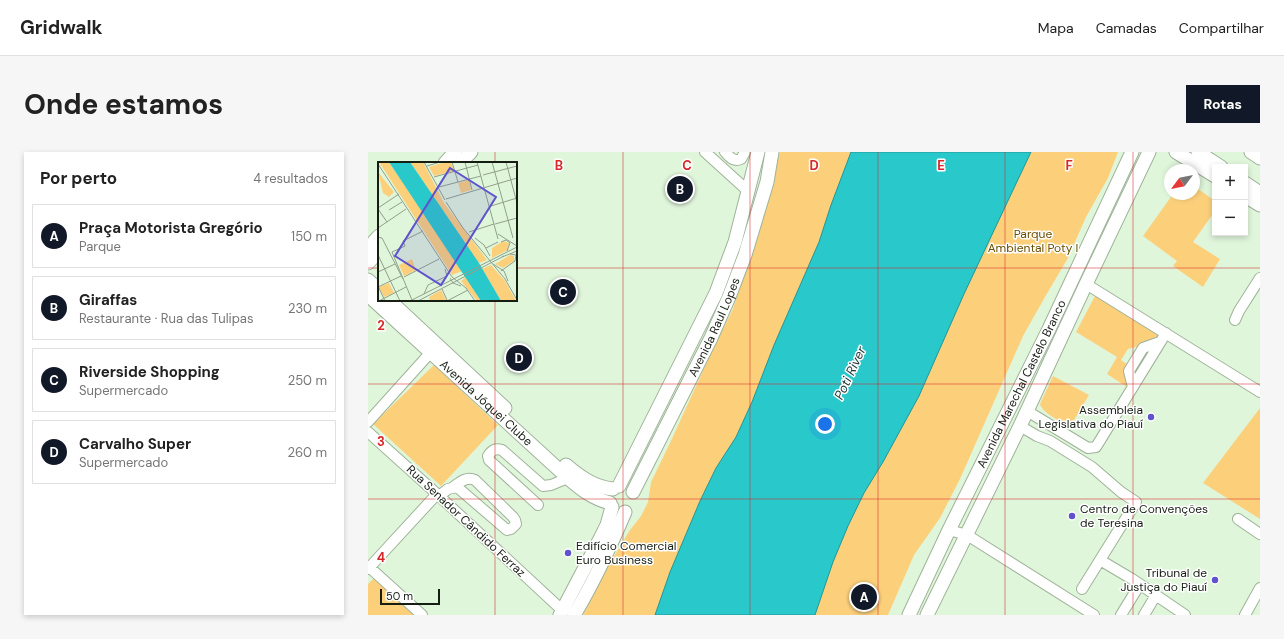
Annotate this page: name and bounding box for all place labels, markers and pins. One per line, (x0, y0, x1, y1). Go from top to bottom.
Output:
pin: B (667, 174, 693, 204)
pin: C (550, 277, 576, 307)
pin: D (506, 343, 532, 373)
place label: Assembleia Legislativa do Piauí (1038, 402, 1143, 432)
marker: Assembleia Legislativa do Piauí (1146, 412, 1156, 422)
place label: Centro de Convenções de Teresina (1080, 501, 1208, 531)
marker: Centro de Convenções de Teresina (1067, 511, 1077, 521)
place label: Edifício Comercial Euro Business (576, 538, 676, 568)
marker: Edifício Comercial Euro Business (563, 548, 573, 558)
place label: Tribunal de Justiça do Piauí (1120, 565, 1207, 595)
marker: Tribunal de Justiça do Piauí (1210, 575, 1220, 585)
pin: A (851, 582, 877, 612)

